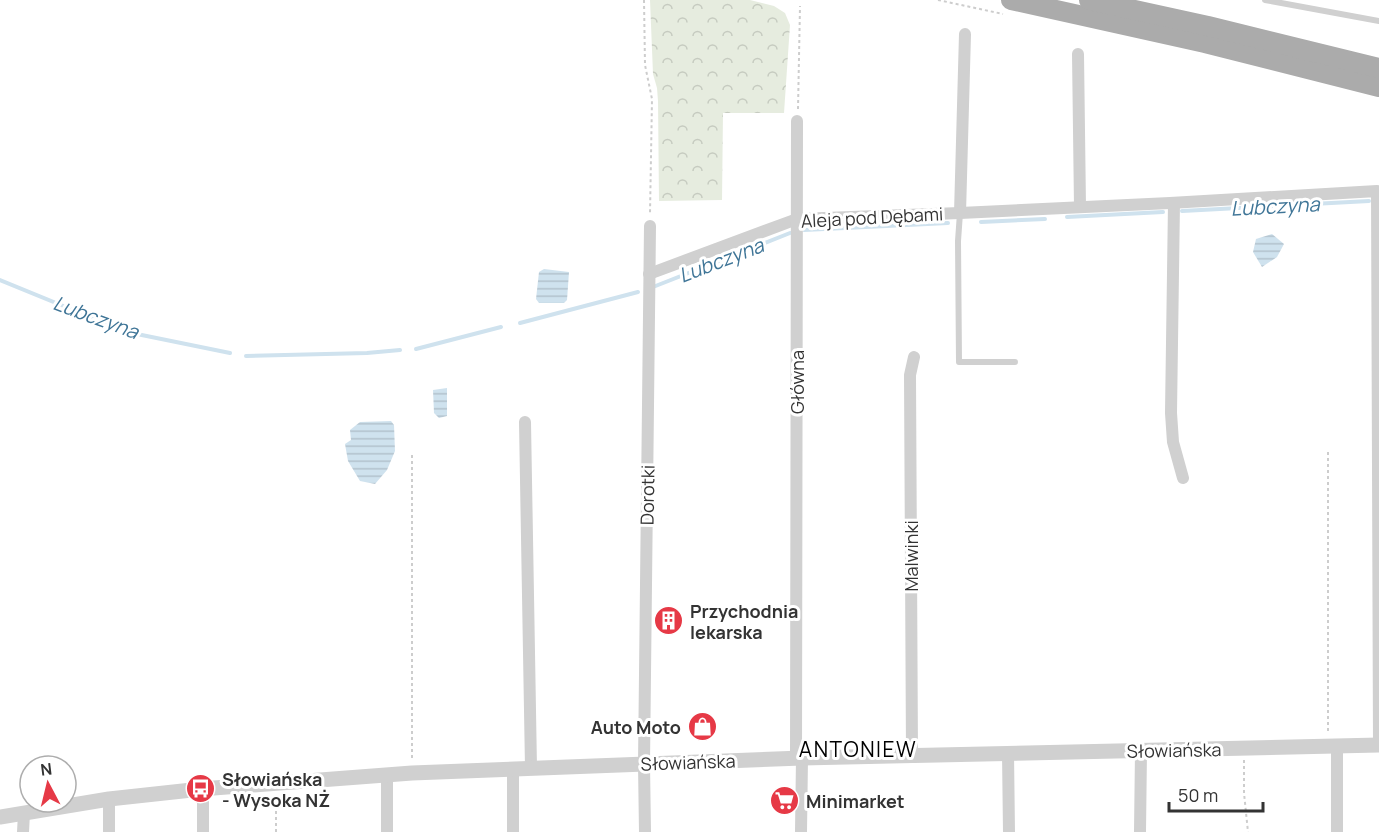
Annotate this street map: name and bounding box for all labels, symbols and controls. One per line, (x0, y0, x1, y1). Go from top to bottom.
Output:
water label: Lubczyna (1230, 190, 1321, 222)
street label: Aleja pod Dębami (800, 201, 944, 233)
water label: Lubczyna (675, 231, 768, 289)
water label: Lubczyna (50, 289, 143, 345)
street label: Główna (785, 350, 809, 414)
street label: Dorotki (634, 465, 660, 525)
street label: Malwinki (899, 520, 923, 592)
place label: Przychodnia lekarska (690, 599, 798, 644)
building icon: Przychodnia lekarska (653, 605, 685, 637)
shop icon: Auto Moto (686, 711, 718, 743)
place label: Auto Moto (591, 715, 681, 739)
district label: ANTONIEW (799, 735, 917, 763)
street label: Słowiańska (1126, 737, 1222, 763)
street label: Słowiańska (640, 748, 736, 776)
north arrow (18, 754, 78, 814)
text: N (39, 757, 53, 781)
place label: Słowiańska - Wysoka NŻ (222, 767, 330, 812)
bus stop icon: Słowiańska - Wysoka NŻ (185, 773, 217, 805)
scale bar (1169, 775, 1264, 813)
text: 50 m (1178, 783, 1218, 807)
supermarket icon: Minimarket (769, 785, 801, 817)
place label: Minimarket (806, 789, 905, 813)

